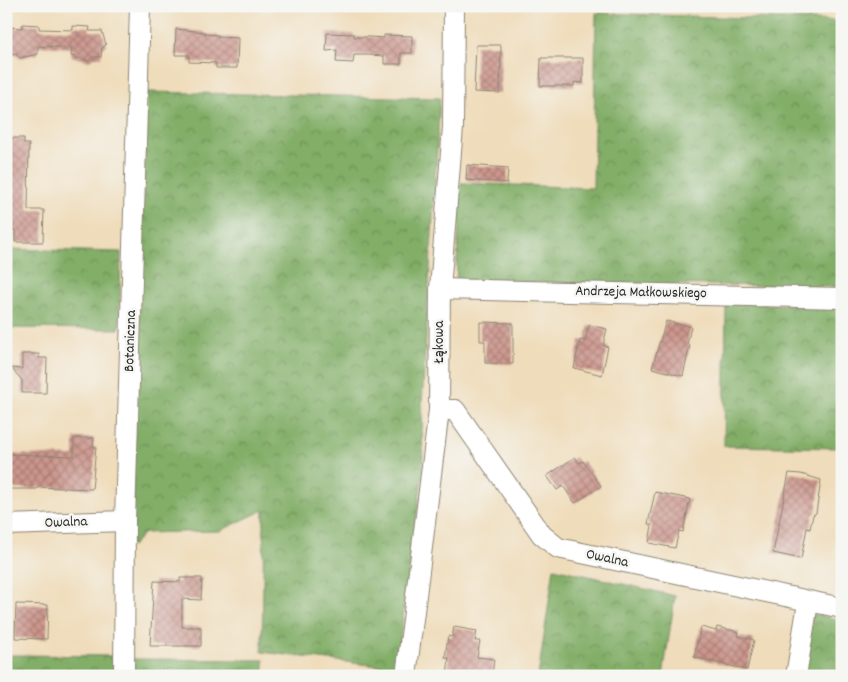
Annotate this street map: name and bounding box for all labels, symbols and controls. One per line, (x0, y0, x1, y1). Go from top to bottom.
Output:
street label: Andrzeja Małkowskiego (575, 281, 707, 305)
street label: Botaniczna (119, 309, 143, 372)
street label: Łąkowa (429, 320, 451, 364)
street label: Owalna (44, 511, 89, 535)
street label: Owalna (584, 544, 631, 574)

